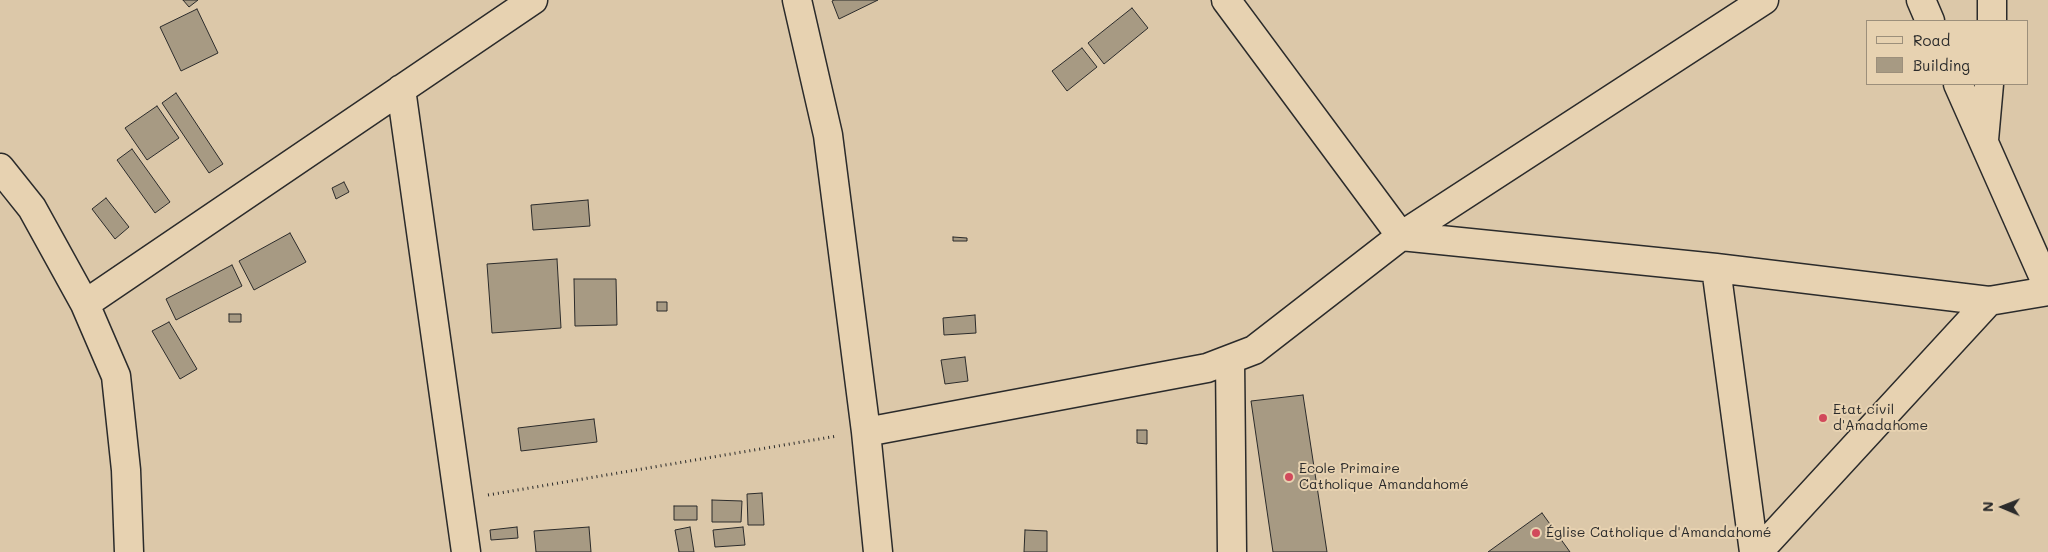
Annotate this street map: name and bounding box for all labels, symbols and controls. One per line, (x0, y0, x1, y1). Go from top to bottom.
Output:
legend (1866, 20, 2028, 85)
text: Road (1913, 30, 1950, 50)
text: Building (1913, 55, 1970, 75)
place label: Etat civil d'Amadahome (1833, 402, 1928, 434)
marker: Etat civil d'Amadahome (1817, 412, 1829, 424)
place label: Ecole Primaire Catholique Amandahomé (1299, 461, 1469, 494)
marker: Ecole Primaire Catholique Amandahomé (1283, 471, 1295, 483)
north arrow (1978, 482, 2028, 532)
text: N (1978, 501, 1997, 512)
place label: Église Catholique d'Amandahomé (1546, 525, 1771, 541)
marker: Église Catholique d'Amandahomé (1530, 527, 1542, 539)

